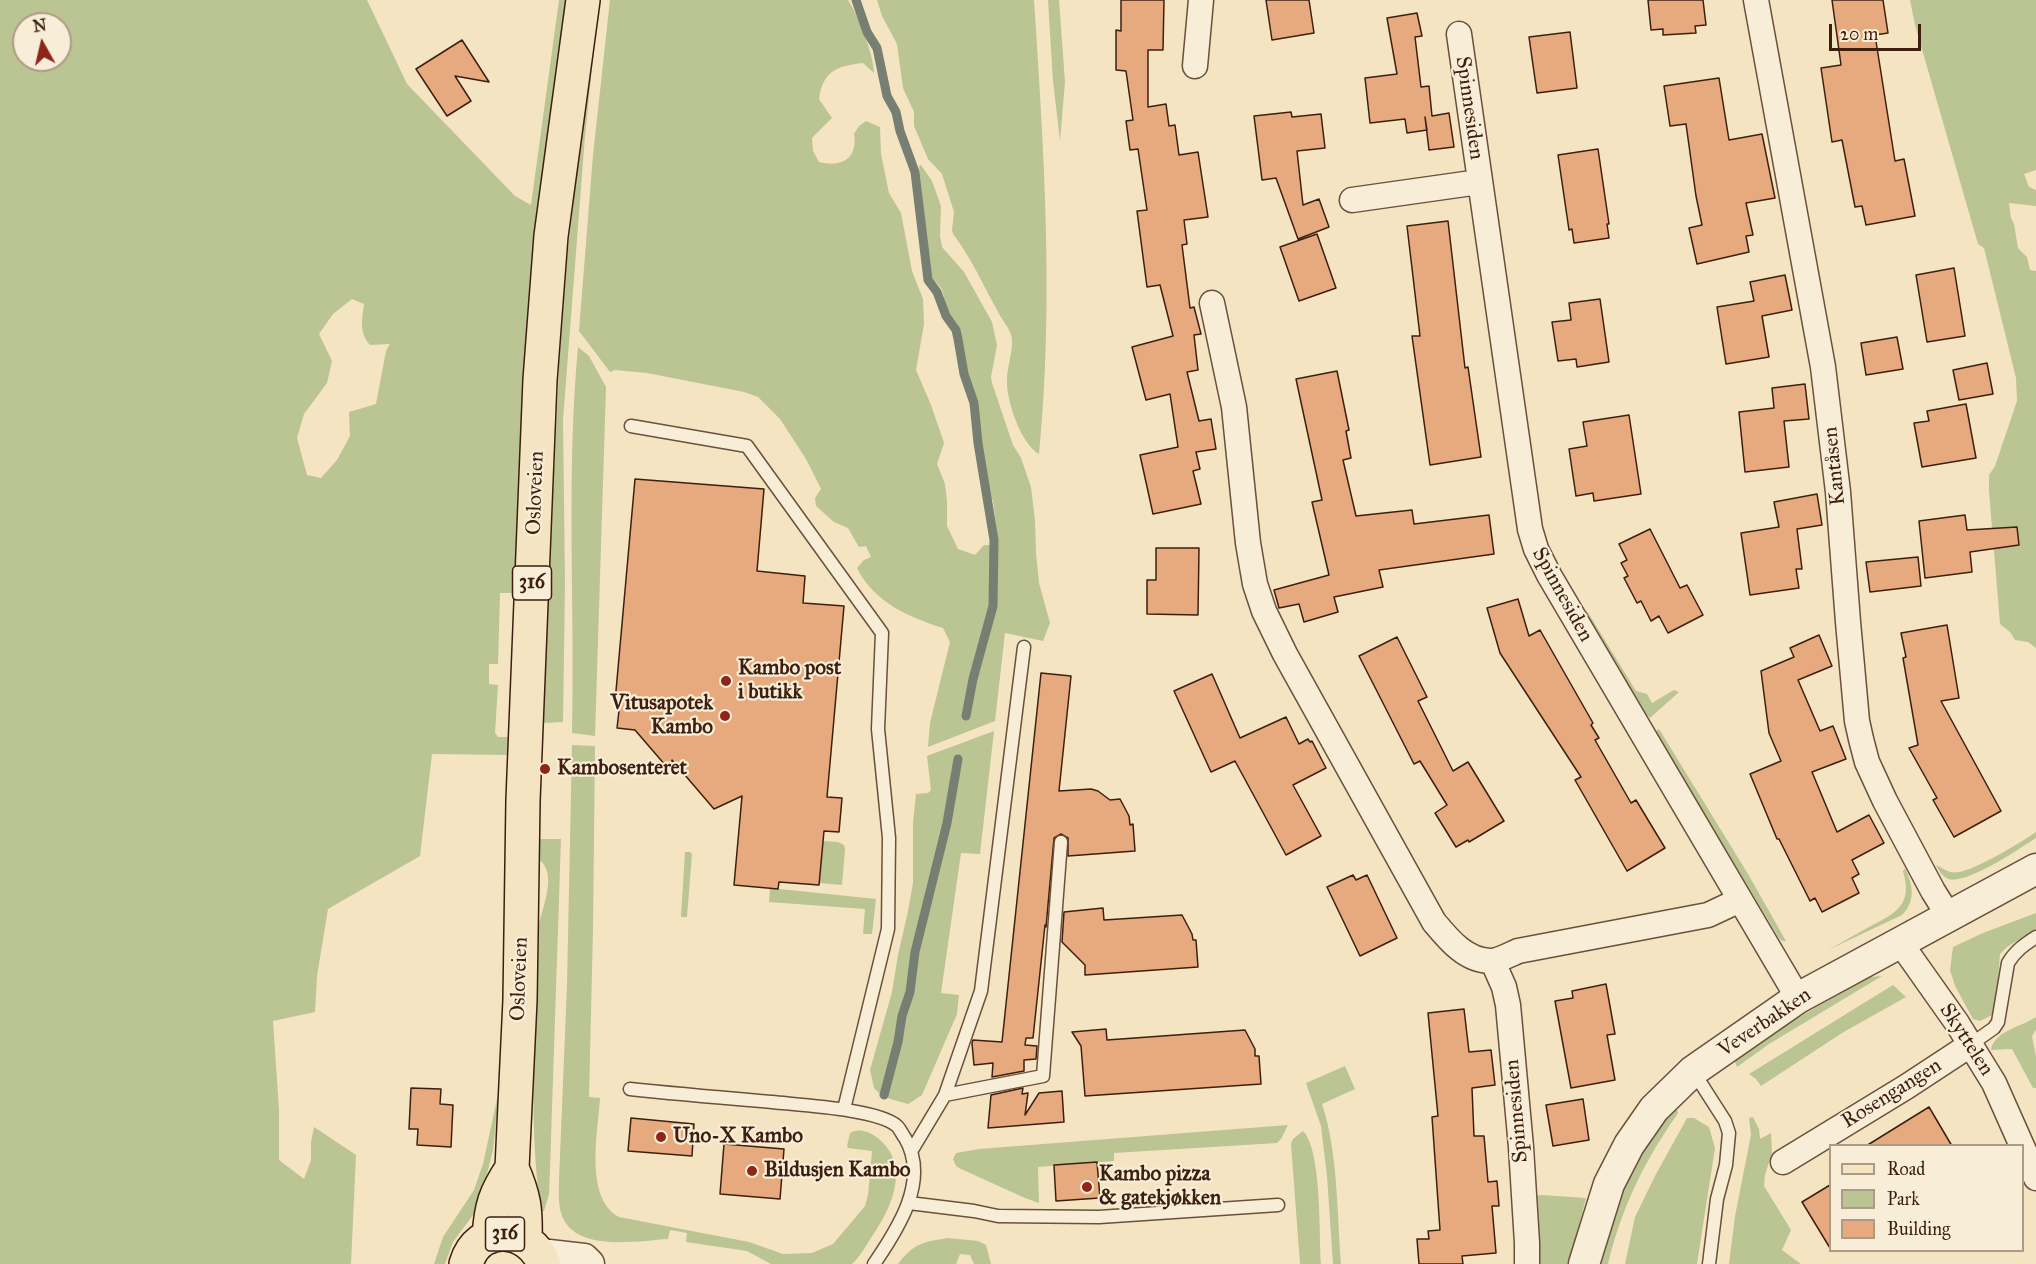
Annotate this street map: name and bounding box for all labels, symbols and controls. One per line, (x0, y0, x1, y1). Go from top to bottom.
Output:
north arrow (12, 12, 72, 72)
scale bar (1832, 12, 1924, 50)
text: N (32, 15, 48, 36)
text: 20 m (1840, 23, 1878, 45)
street label: Spinnesiden (1449, 55, 1489, 161)
street label: Kantåsen (1818, 425, 1852, 507)
street label: Osloveien (522, 450, 550, 536)
street label: Spinnesiden (1526, 543, 1598, 647)
road number: 316 (512, 566, 552, 600)
place label: Kambo post i butikk (738, 656, 841, 706)
marker: Kambo post i butikk (719, 674, 733, 688)
place label: Vitusapotek Kambo (610, 691, 713, 741)
marker: Vitusapotek Kambo (718, 709, 732, 723)
place label: Kambosenteret (557, 756, 687, 782)
marker: Kambosenteret (538, 762, 552, 776)
street label: Osloveien (506, 936, 534, 1022)
street label: Veverbakken (1714, 983, 1816, 1063)
street label: Skyttelen (1933, 999, 1999, 1081)
street label: Rosengangen (1837, 1053, 1947, 1135)
street label: Spinnesiden (1500, 1058, 1534, 1164)
place label: Uno-X Kambo (673, 1124, 803, 1150)
marker: Uno-X Kambo (654, 1130, 668, 1144)
legend (1829, 1144, 2024, 1252)
place label: Bildusjen Kambo (764, 1158, 911, 1184)
text: Road (1887, 1158, 1925, 1180)
place label: Kambo pizza & gatekjøkken (1099, 1162, 1221, 1212)
marker: Bildusjen Kambo (745, 1164, 759, 1178)
marker: Kambo pizza & gatekjøkken (1080, 1180, 1094, 1194)
text: Park (1887, 1188, 1920, 1210)
road number: 316 (486, 1217, 524, 1251)
text: Building (1887, 1218, 1950, 1240)

